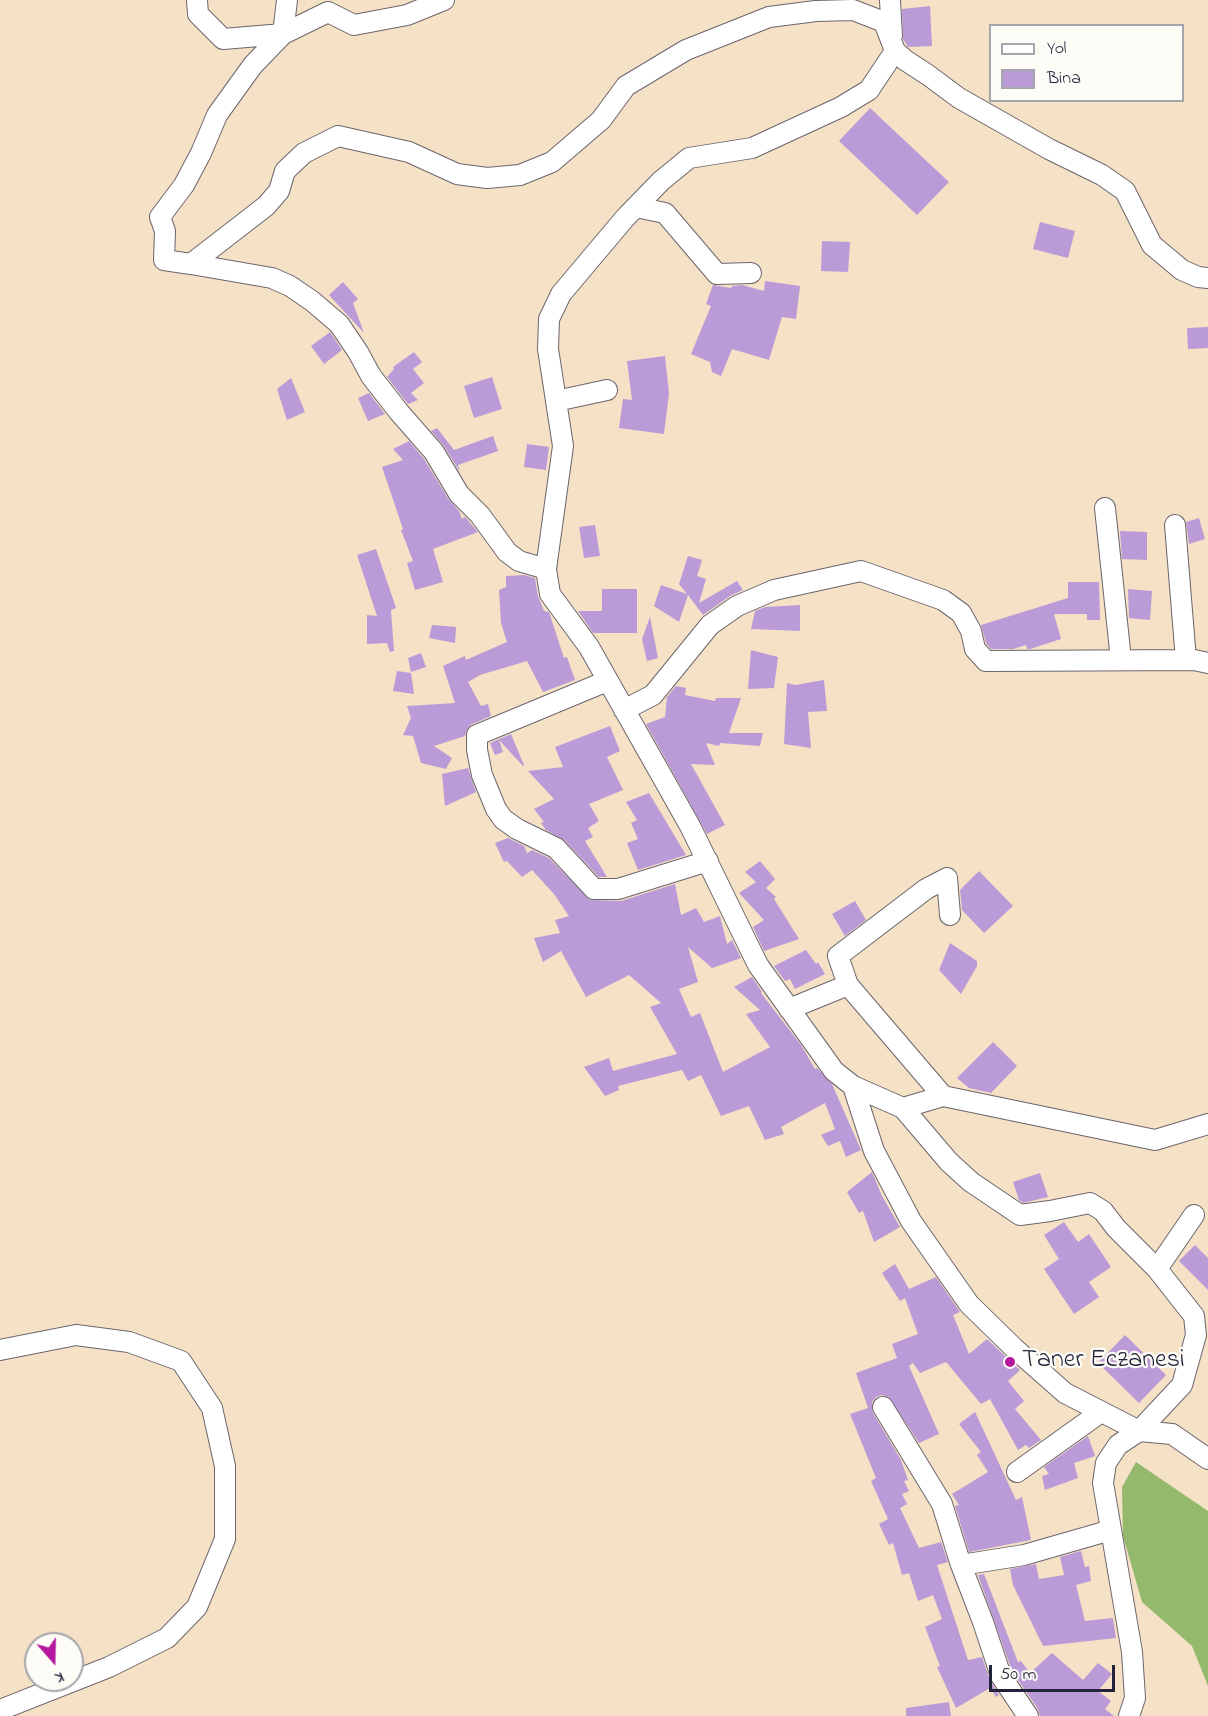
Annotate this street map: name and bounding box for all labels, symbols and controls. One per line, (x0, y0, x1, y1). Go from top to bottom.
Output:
legend (989, 24, 1184, 102)
text: Yol (1047, 36, 1067, 62)
text: Bina (1047, 66, 1081, 92)
place label: Taner Eczanesi (1022, 1346, 1185, 1378)
marker: Taner Eczanesi (1003, 1355, 1017, 1369)
north arrow (24, 1632, 84, 1692)
scale bar (992, 1653, 1118, 1691)
text: 50 m (1000, 1662, 1037, 1688)
text: K (52, 1664, 67, 1690)

